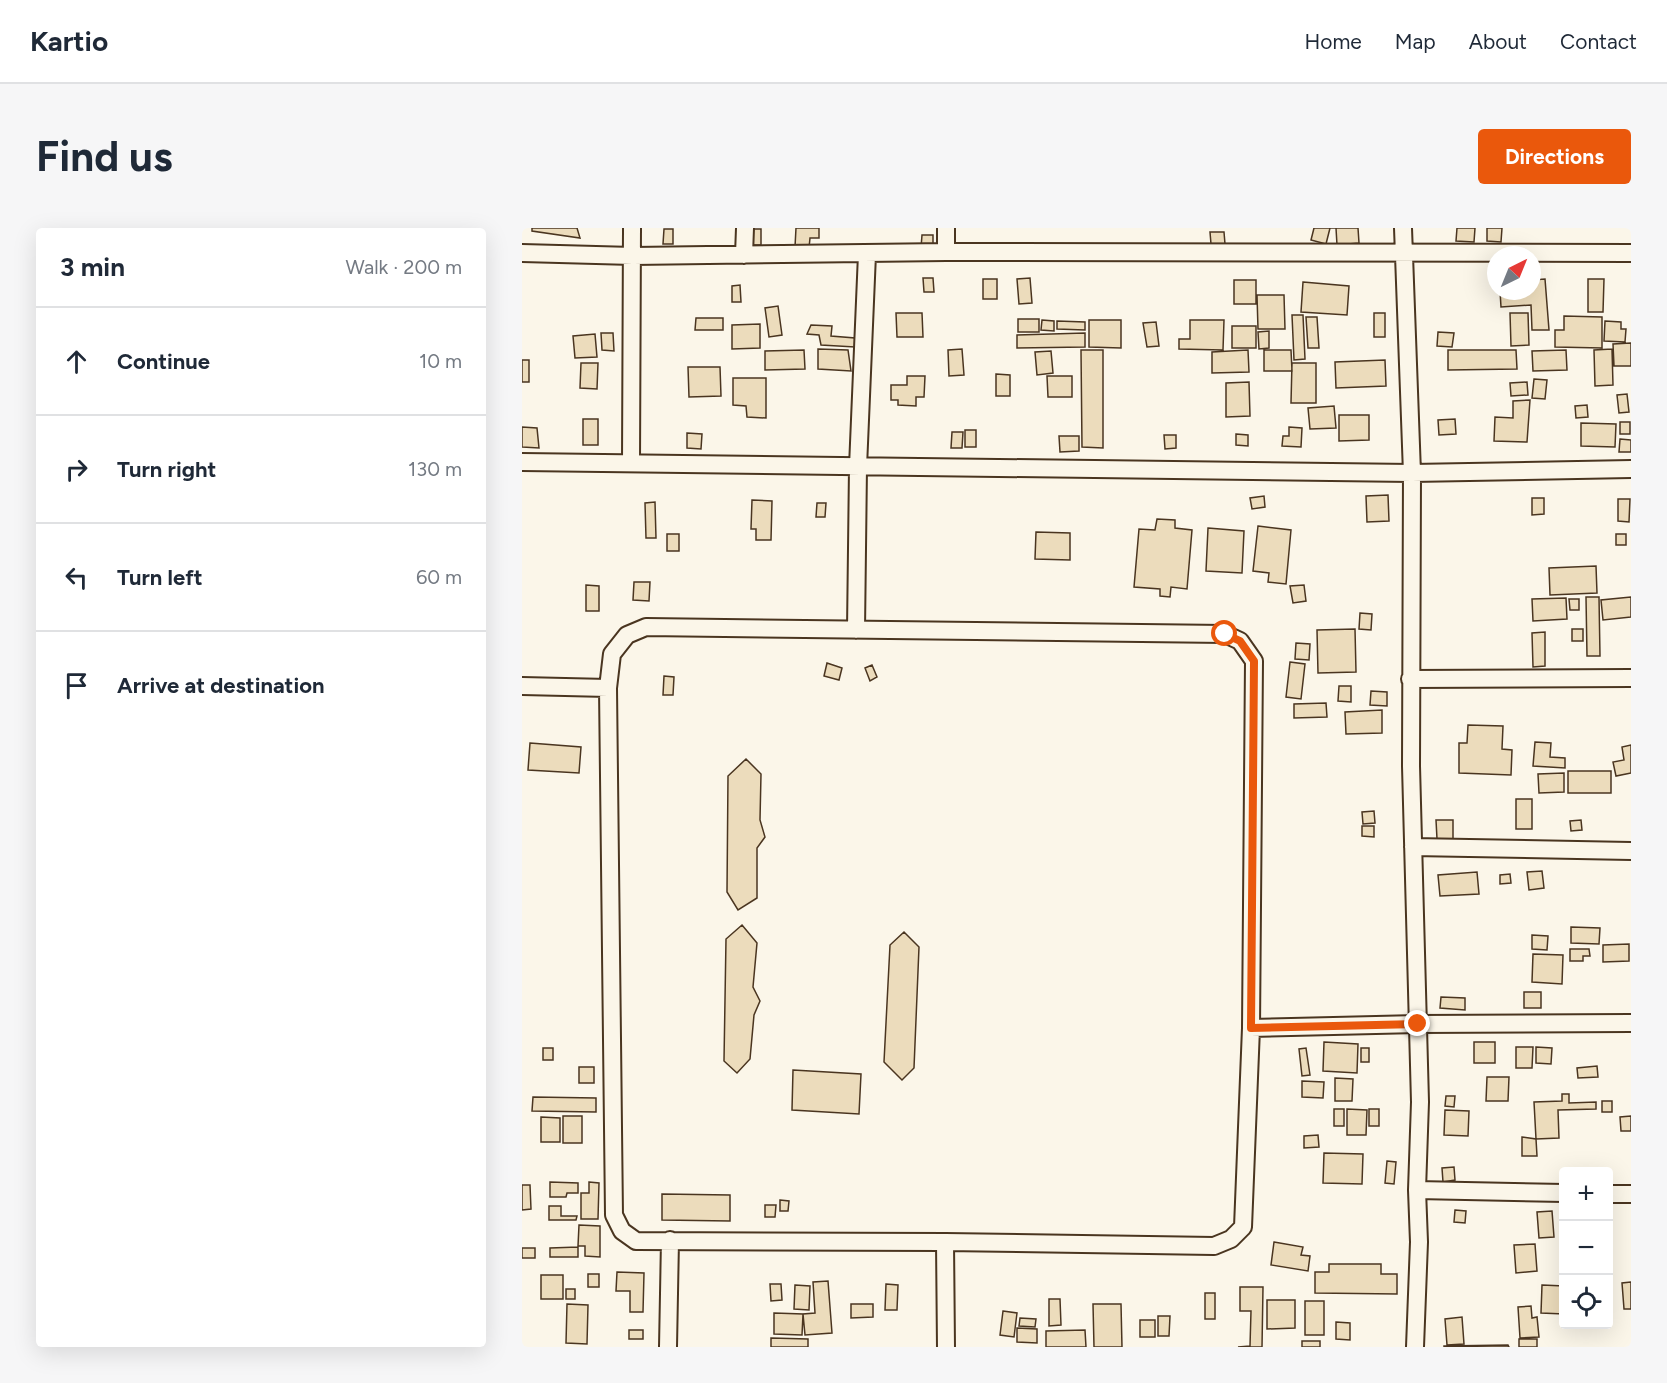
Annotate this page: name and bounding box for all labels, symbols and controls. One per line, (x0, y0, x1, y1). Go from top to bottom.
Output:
text: Kartio (30, 24, 108, 58)
text: Home (1305, 29, 1362, 54)
text: Map (1395, 29, 1436, 54)
text: About (1469, 29, 1527, 54)
text: Contact (1560, 29, 1637, 54)
button: Directions (1478, 129, 1631, 184)
text: Find us (36, 131, 173, 182)
north arrow (1487, 246, 1541, 300)
text: 3 min (60, 251, 125, 283)
text: Walk · 200 m (346, 255, 462, 279)
icon: ahead (60, 345, 93, 378)
text: Continue (117, 348, 210, 375)
text: 10 m (419, 349, 462, 373)
icon: right (60, 453, 93, 486)
text: Turn right (117, 456, 216, 483)
text: 130 m (408, 457, 462, 481)
icon: left (60, 561, 93, 594)
text: Turn left (117, 564, 203, 591)
text: 60 m (416, 565, 462, 589)
route start (1211, 620, 1237, 646)
icon: arrive (60, 669, 93, 702)
text: Arrive at destination (117, 672, 325, 699)
route end (1404, 1010, 1430, 1036)
map controls (1559, 1167, 1613, 1329)
button: + (1559, 1167, 1613, 1221)
button: − (1559, 1221, 1613, 1275)
button: locate (1559, 1275, 1613, 1329)

